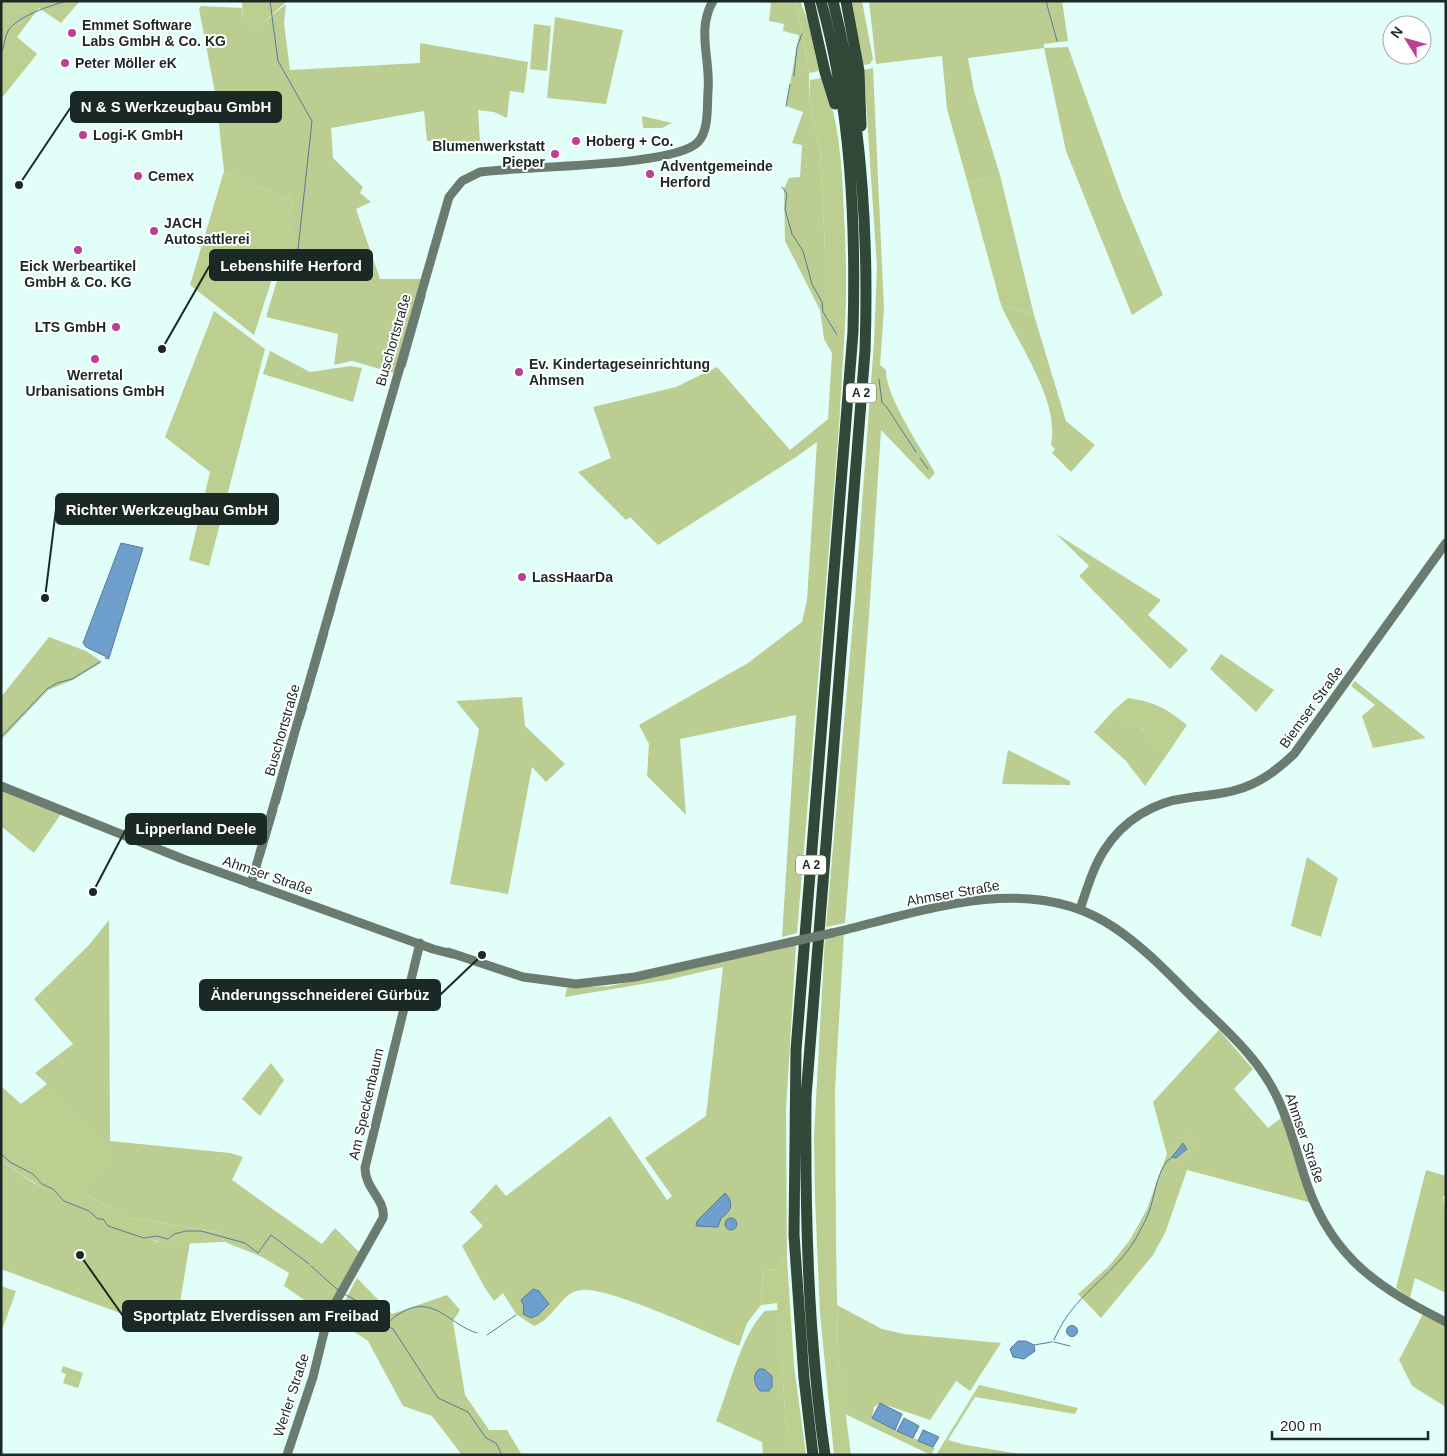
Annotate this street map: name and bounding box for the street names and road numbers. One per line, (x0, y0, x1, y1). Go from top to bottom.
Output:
street label: Buschortstraße (372, 292, 414, 388)
road number: A 2 (846, 383, 876, 402)
street label: Biemser Straße (1276, 663, 1346, 751)
street label: Buschortstraße (261, 682, 303, 778)
street label: Ahmser Straße (221, 852, 315, 898)
road number: A 2 (796, 856, 826, 874)
street label: Ahmser Straße (905, 877, 1001, 909)
street label: Am Speckenbaum (345, 1046, 387, 1162)
street label: Ahmser Straße (1282, 1091, 1328, 1185)
street label: Werler Straße (270, 1351, 312, 1439)

